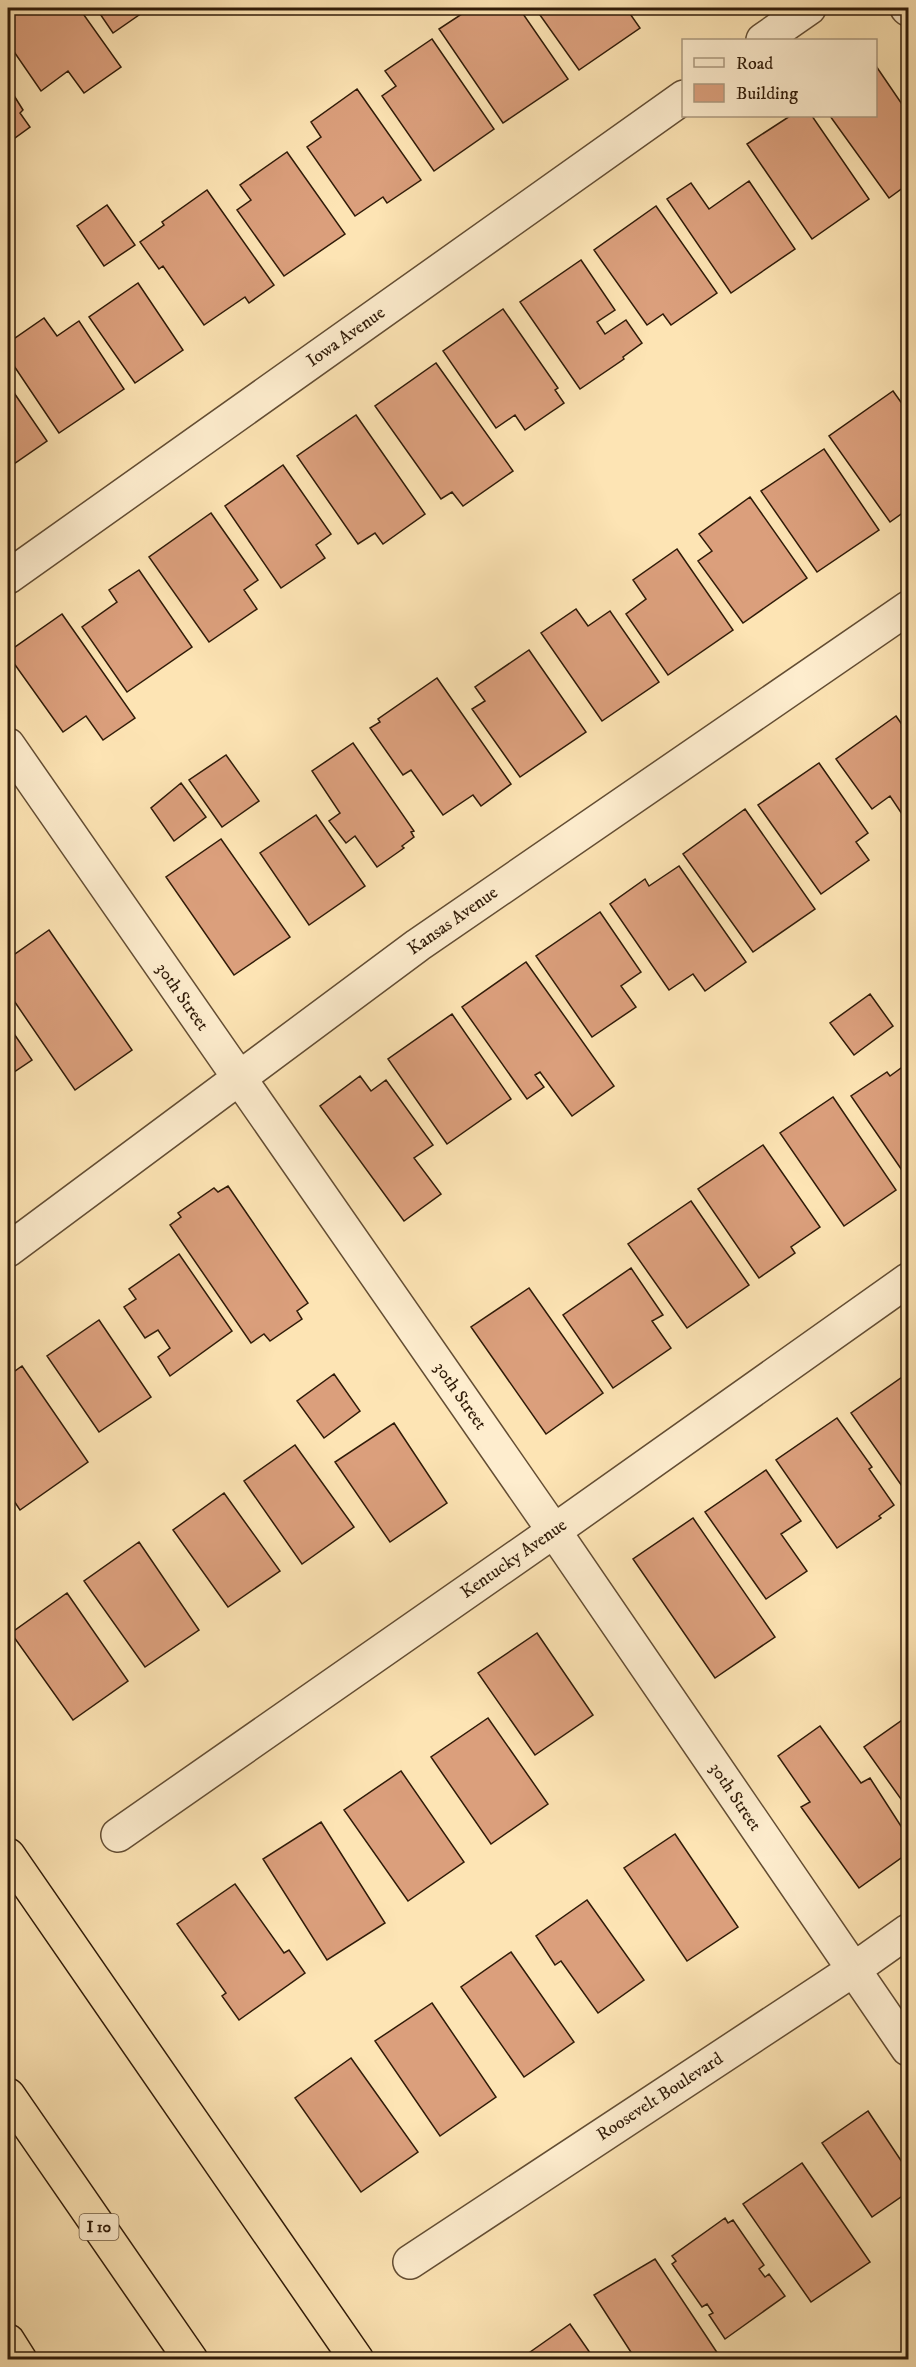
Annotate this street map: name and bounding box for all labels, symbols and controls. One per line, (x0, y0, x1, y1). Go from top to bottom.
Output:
legend (682, 39, 877, 117)
text: Road (736, 53, 773, 75)
text: Building (736, 83, 798, 105)
street label: Iowa Avenue (302, 302, 390, 372)
street label: Kansas Avenue (404, 882, 502, 960)
street label: 30th Street (151, 959, 214, 1035)
street label: 30th Street (429, 1358, 492, 1434)
street label: Kentucky Avenue (457, 1514, 571, 1604)
street label: 30th Street (704, 1758, 766, 1836)
street label: Roosevelt Boulevard (593, 2048, 727, 2146)
road number: I 10 (80, 2214, 118, 2240)

